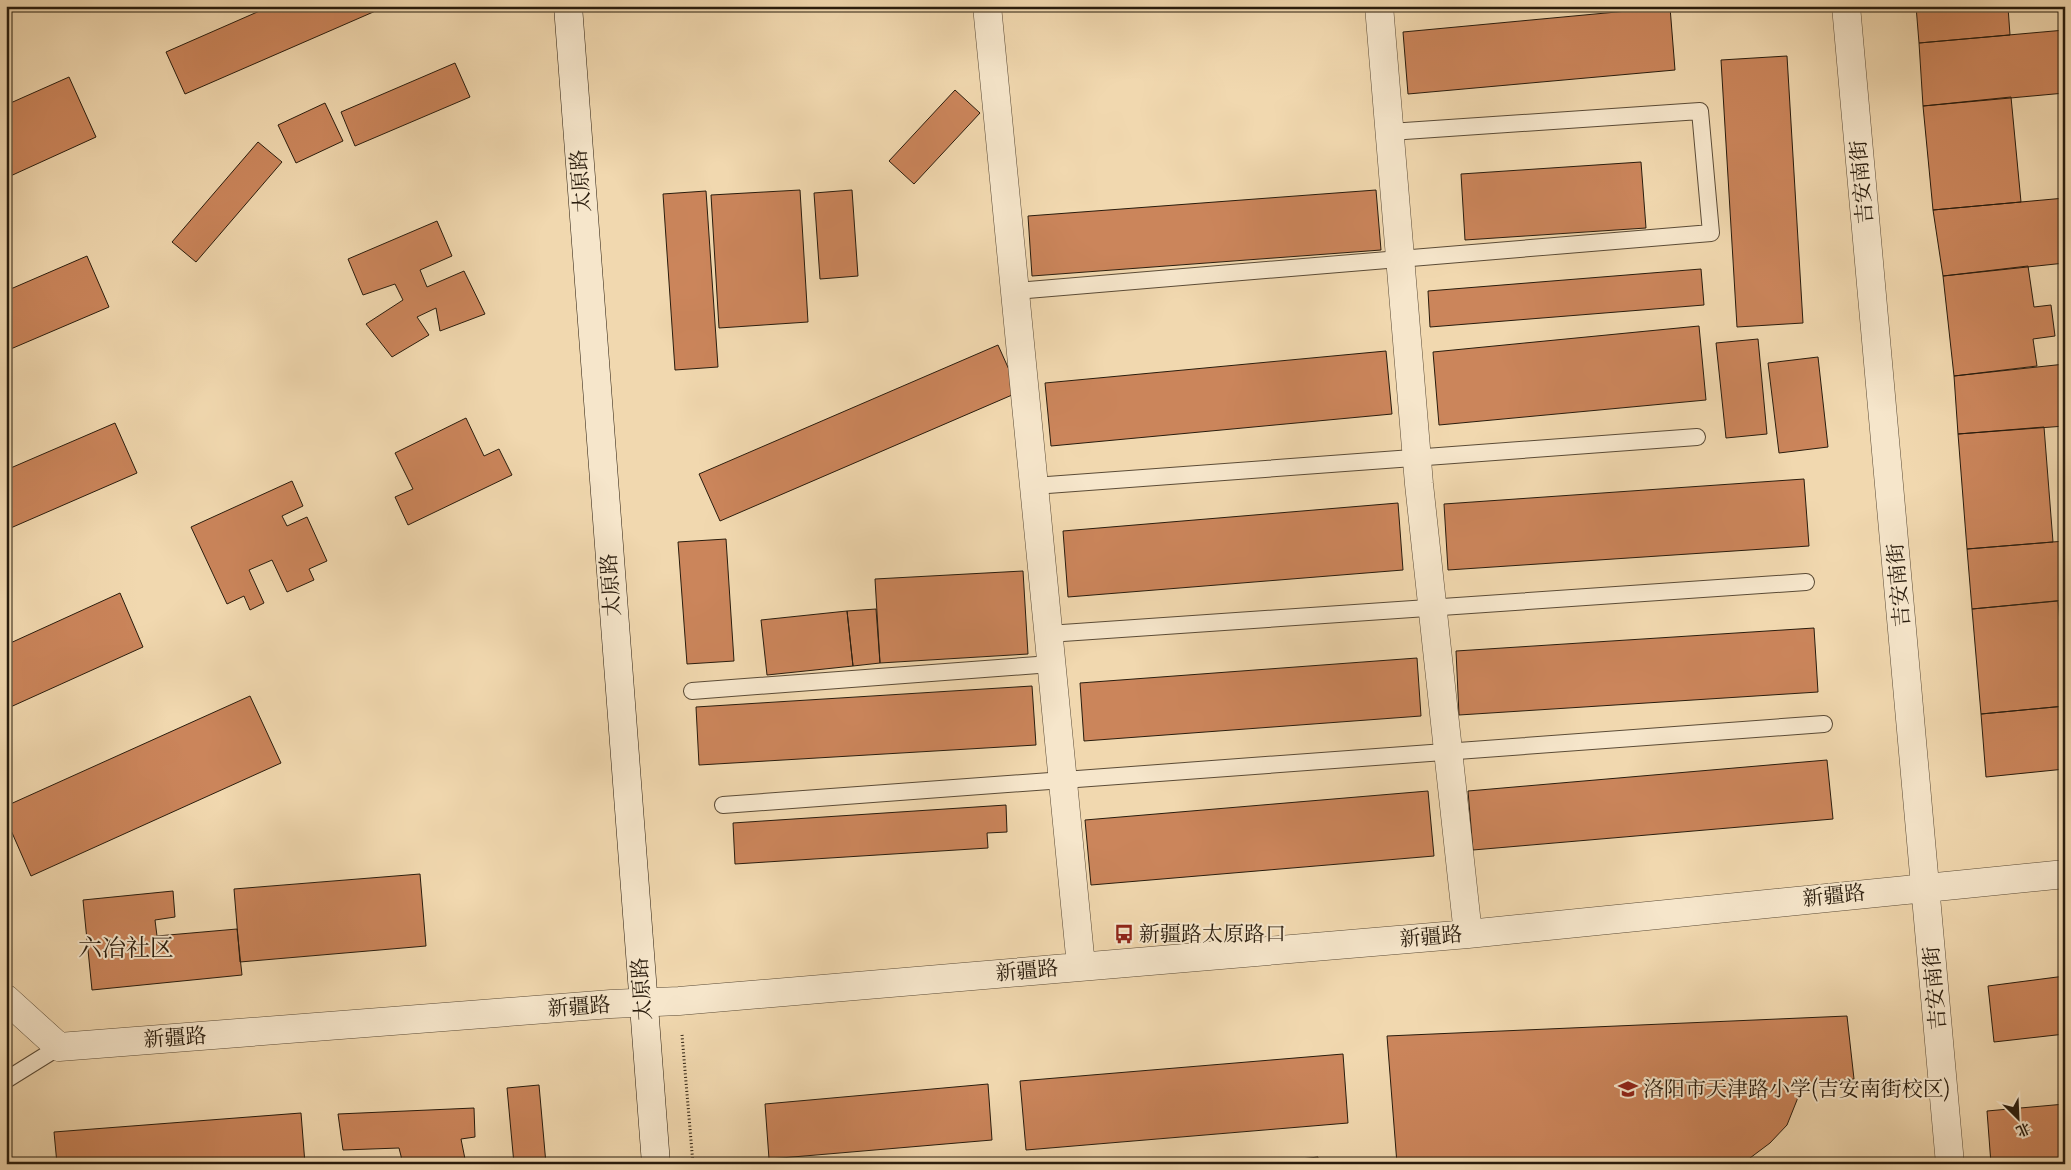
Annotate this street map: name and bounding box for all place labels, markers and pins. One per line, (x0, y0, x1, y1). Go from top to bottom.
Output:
place label: 新疆路太原路口 (1139, 920, 1286, 949)
bus stop icon: 新疆路太原路口 (1113, 923, 1135, 945)
place label: 洛阳市天津路小学(吉安南街校区) (1643, 1075, 1950, 1104)
school or university icon: 洛阳市天津路小学(吉安南街校区) (1617, 1078, 1639, 1100)

